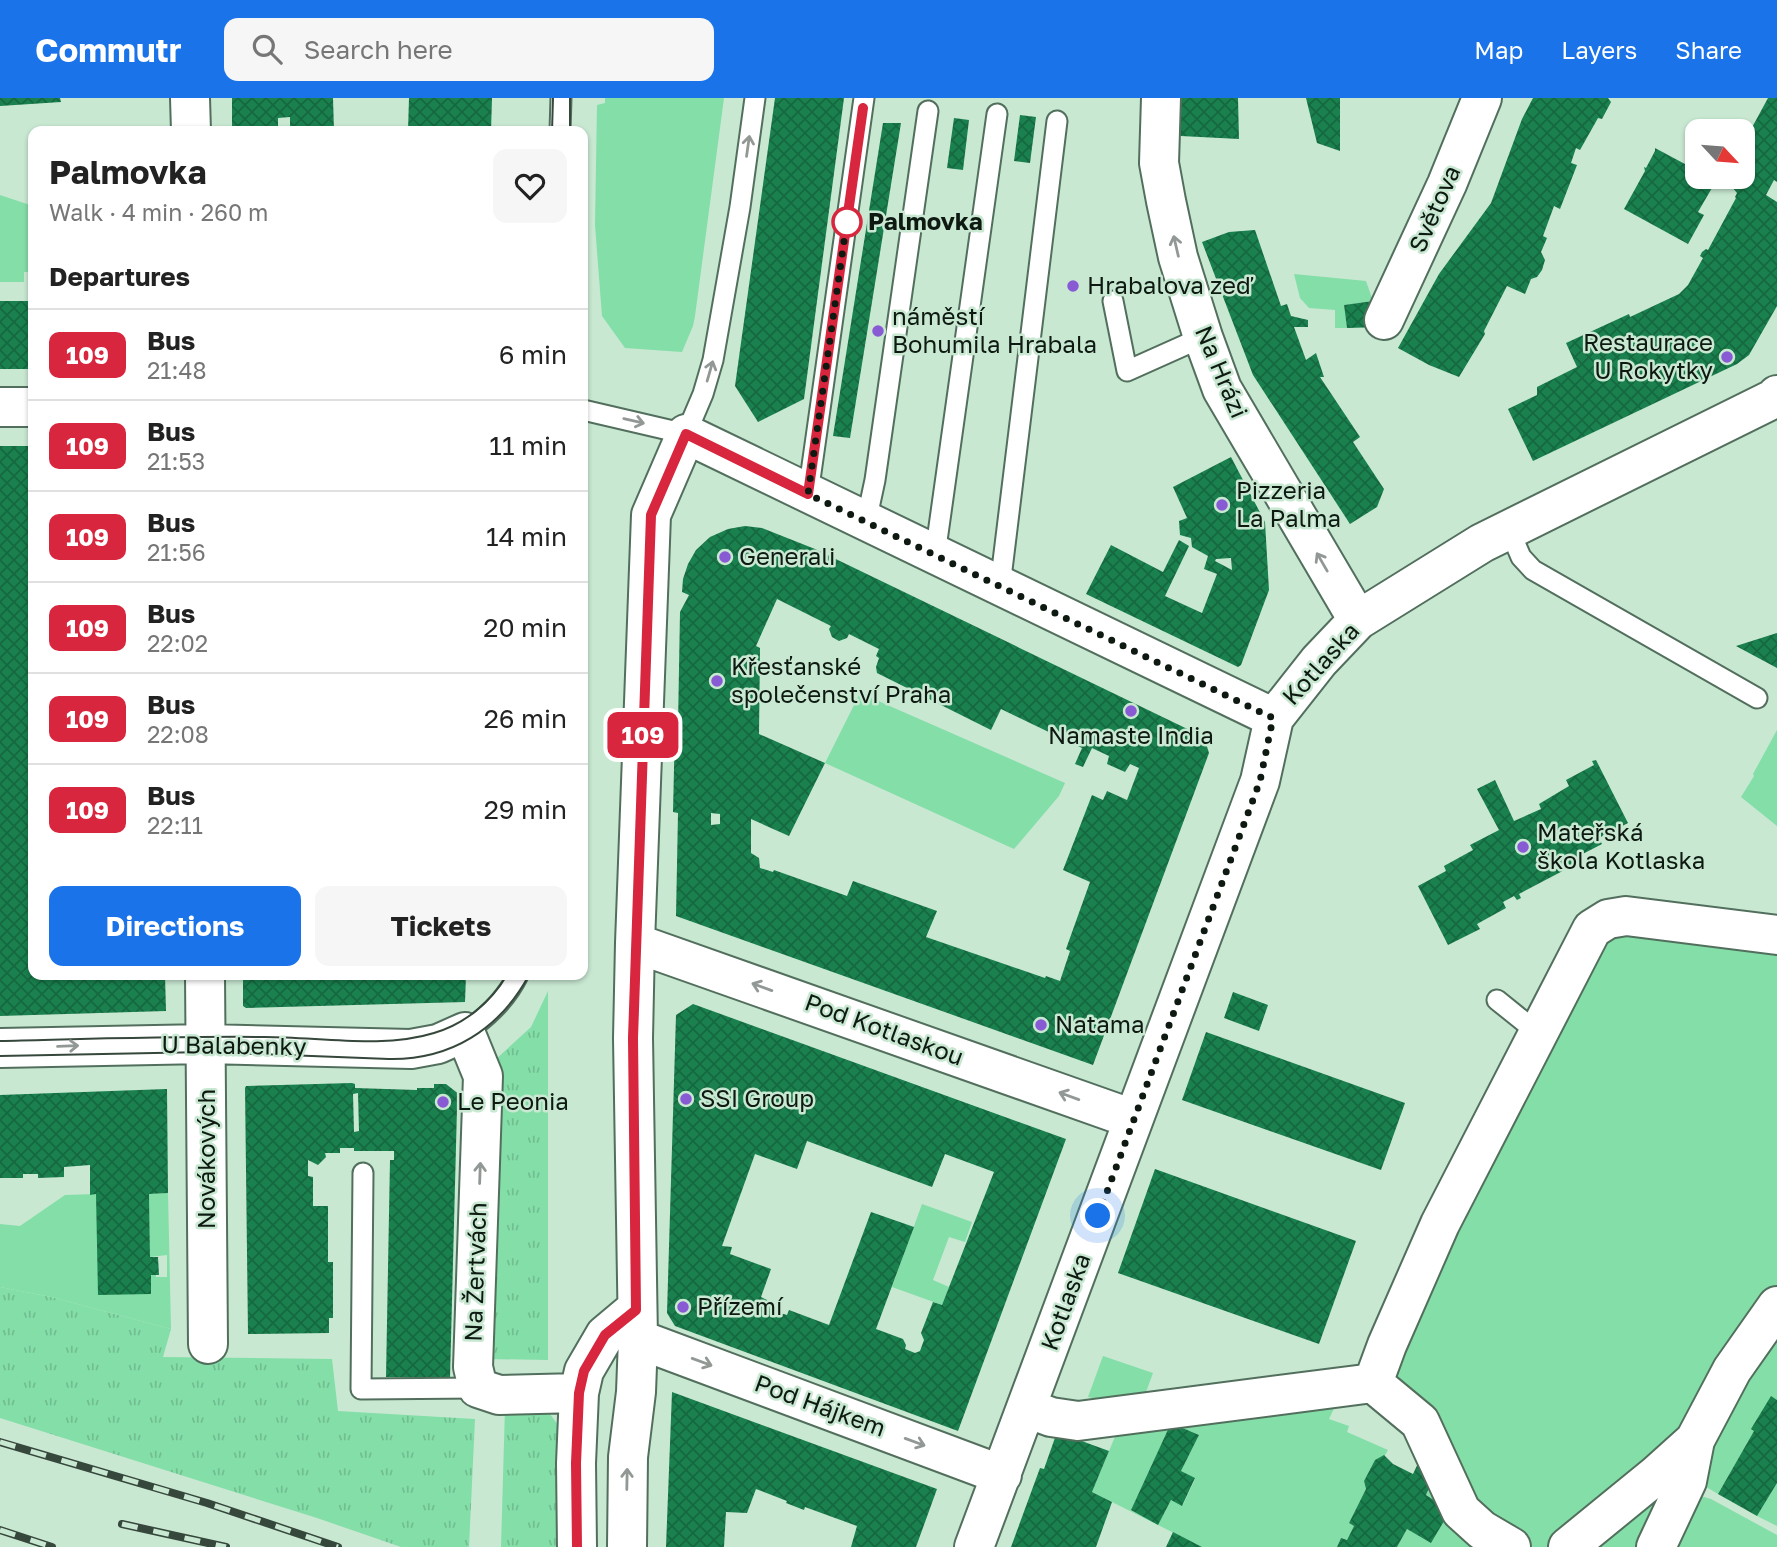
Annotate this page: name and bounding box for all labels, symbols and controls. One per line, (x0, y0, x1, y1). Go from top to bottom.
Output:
search box (224, 18, 714, 81)
text: Commutr (35, 30, 182, 69)
icon: search (248, 30, 286, 68)
text: Search here (304, 34, 453, 65)
text: Map (1474, 35, 1523, 64)
text: Layers (1561, 35, 1637, 64)
text: Share (1675, 35, 1742, 64)
north arrow (1685, 119, 1755, 189)
map controls (1685, 119, 1755, 189)
one-way arrow (742, 136, 755, 158)
button: heart (493, 149, 567, 223)
text: Palmovka (49, 152, 207, 191)
street label: Světova (1402, 161, 1466, 256)
text: Walk · 4 min · 260 m (49, 198, 268, 226)
place label: Palmovka (868, 206, 983, 235)
marker: Palmovka (832, 207, 862, 237)
one-way arrow (1169, 235, 1182, 258)
text: Departures (49, 261, 190, 292)
place label: Hrabalova zeď (1087, 270, 1254, 299)
marker: Hrabalova zeď (1065, 278, 1081, 294)
place label: náměstí Bohumila Hrabala (892, 301, 1097, 358)
street label: Na Hrázi (1190, 321, 1255, 422)
marker: náměstí Bohumila Hrabala (870, 323, 886, 339)
text: Bus (147, 325, 195, 356)
place label: Restaurace U Rokytky (1583, 327, 1713, 384)
text: 6 min (499, 339, 567, 370)
text: 109 (66, 340, 109, 369)
marker: Restaurace U Rokytky (1719, 349, 1735, 365)
text: 21:48 (147, 356, 206, 384)
one-way arrow (705, 360, 718, 382)
one-way arrow (622, 415, 645, 428)
text: Bus (147, 416, 195, 447)
text: 11 min (489, 430, 567, 461)
text: 109 (66, 431, 109, 460)
text: 21:53 (147, 447, 205, 475)
place label: Pizzeria La Palma (1236, 475, 1341, 532)
marker: Pizzeria La Palma (1214, 497, 1230, 513)
text: Bus (147, 507, 195, 538)
text: 14 min (486, 521, 567, 552)
text: 109 (66, 522, 109, 551)
text: 21:56 (147, 538, 206, 566)
place label: Generali (739, 541, 835, 570)
marker: Generali (717, 549, 733, 565)
one-way arrow (1315, 552, 1329, 572)
text: Bus (147, 598, 195, 629)
text: 20 min (483, 612, 567, 643)
text: 109 (66, 613, 109, 642)
street label: Kotlaska (1275, 616, 1364, 710)
text: 22:02 (147, 629, 208, 657)
place label: Křesťanské společenství Praha (731, 651, 951, 708)
marker: Křesťanské společenství Praha (709, 673, 725, 689)
text: Bus (147, 689, 195, 720)
text: 26 min (484, 703, 567, 734)
marker: Namaste India (1123, 703, 1139, 719)
text: 109 (66, 704, 109, 733)
line badge: 109 (603, 712, 683, 758)
text: 22:08 (147, 720, 209, 748)
text: 109 (621, 720, 665, 749)
place label: Namaste India (1048, 720, 1214, 749)
text: Bus (147, 780, 195, 811)
text: 29 min (484, 794, 567, 825)
text: 109 (66, 795, 109, 824)
text: 22:11 (147, 811, 203, 839)
place label: Mateřská škola Kotlaska (1537, 817, 1705, 874)
marker: Mateřská škola Kotlaska (1515, 839, 1531, 855)
button: Directions (49, 886, 301, 966)
button: Tickets (315, 886, 567, 966)
one-way arrow (752, 980, 774, 992)
street label: Pod Kotlaskou (801, 986, 968, 1071)
place label: Natama (1055, 1009, 1145, 1038)
marker: Natama (1033, 1017, 1049, 1033)
street label: U Balabenky (161, 1029, 307, 1060)
one-way arrow (56, 1040, 79, 1053)
place label: SSI Group (700, 1083, 814, 1112)
place label: Le Peonia (457, 1086, 569, 1115)
street label: Novákových (191, 1089, 220, 1229)
one-way arrow (1058, 1089, 1080, 1101)
marker: SSI Group (678, 1091, 694, 1107)
marker: Le Peonia (435, 1094, 451, 1110)
one-way arrow (473, 1162, 486, 1185)
your location (1080, 1198, 1115, 1233)
street label: Na Žertvách (458, 1202, 491, 1342)
street label: Kotlaska (1034, 1249, 1095, 1354)
place label: Přízemí (697, 1291, 784, 1320)
marker: Přízemí (675, 1299, 691, 1315)
one-way arrow (690, 1357, 712, 1369)
street label: Pod Hájkem (751, 1368, 890, 1442)
one-way arrow (903, 1437, 925, 1449)
one-way arrow (621, 1468, 634, 1491)

